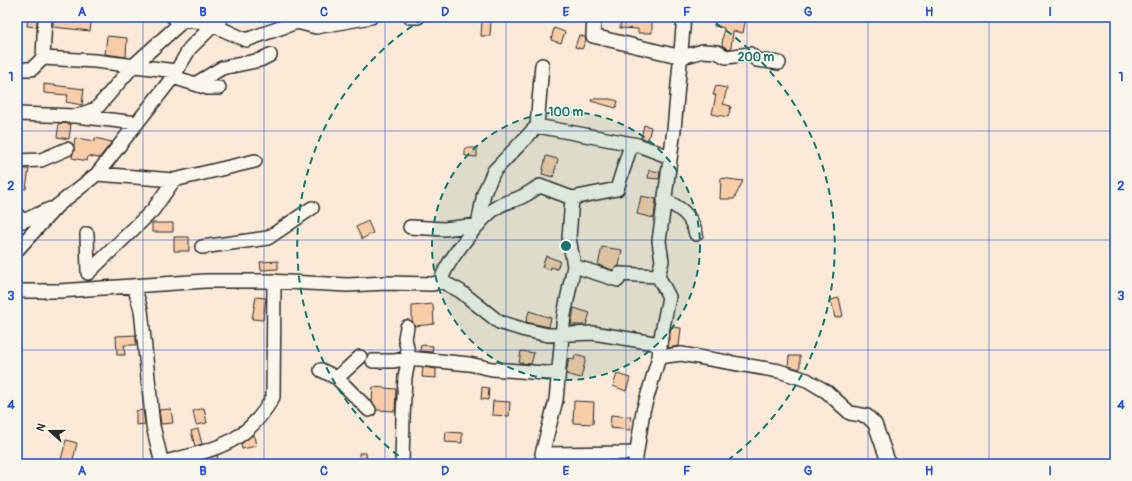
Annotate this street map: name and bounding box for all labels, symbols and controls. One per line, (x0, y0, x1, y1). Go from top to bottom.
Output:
text: A (78, 4, 87, 20)
text: B (199, 4, 207, 20)
text: C (320, 4, 328, 20)
text: D (441, 4, 449, 20)
text: E (563, 4, 570, 20)
text: F (683, 4, 691, 20)
text: G (804, 4, 813, 20)
text: H (925, 4, 933, 20)
text: I (1048, 4, 1052, 20)
text: 200 m (738, 50, 775, 65)
text: 1 (8, 69, 14, 85)
text: 1 (1118, 69, 1124, 85)
text: 100 m (549, 105, 584, 120)
text: 2 (7, 178, 15, 194)
text: 2 (1117, 178, 1125, 194)
centre of rings (559, 239, 573, 253)
text: 3 (7, 288, 15, 304)
text: 3 (1117, 288, 1125, 304)
text: 4 (7, 397, 15, 413)
text: 4 (1117, 397, 1125, 413)
north arrow (30, 411, 70, 451)
text: N (34, 421, 49, 433)
text: A (78, 463, 87, 479)
text: B (199, 463, 207, 479)
text: C (320, 463, 328, 479)
text: D (441, 463, 449, 479)
text: E (563, 463, 570, 479)
text: F (683, 463, 691, 479)
text: G (804, 463, 813, 479)
text: H (925, 463, 933, 479)
text: I (1048, 463, 1052, 479)

